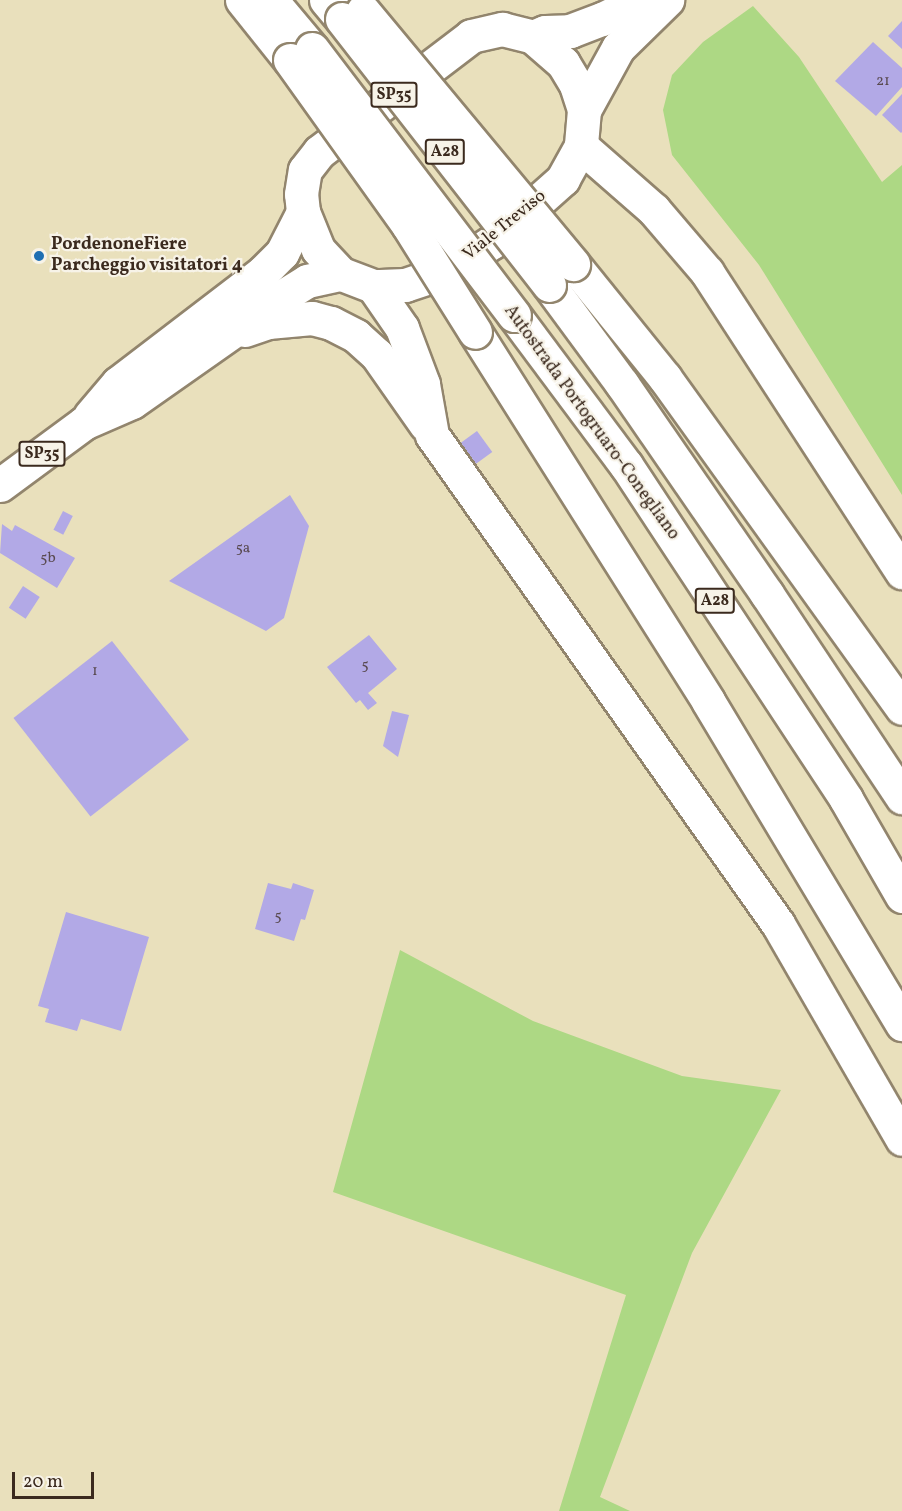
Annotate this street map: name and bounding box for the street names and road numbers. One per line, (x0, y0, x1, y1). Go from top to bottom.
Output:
road number: SP35 (370, 82, 418, 108)
road number: A28 (424, 139, 466, 165)
street label: Viale Treviso (459, 186, 551, 266)
street label: Autostrada Portogruaro-Conegliano (498, 301, 684, 545)
road number: SP35 (18, 441, 66, 467)
road number: A28 (694, 588, 736, 614)

